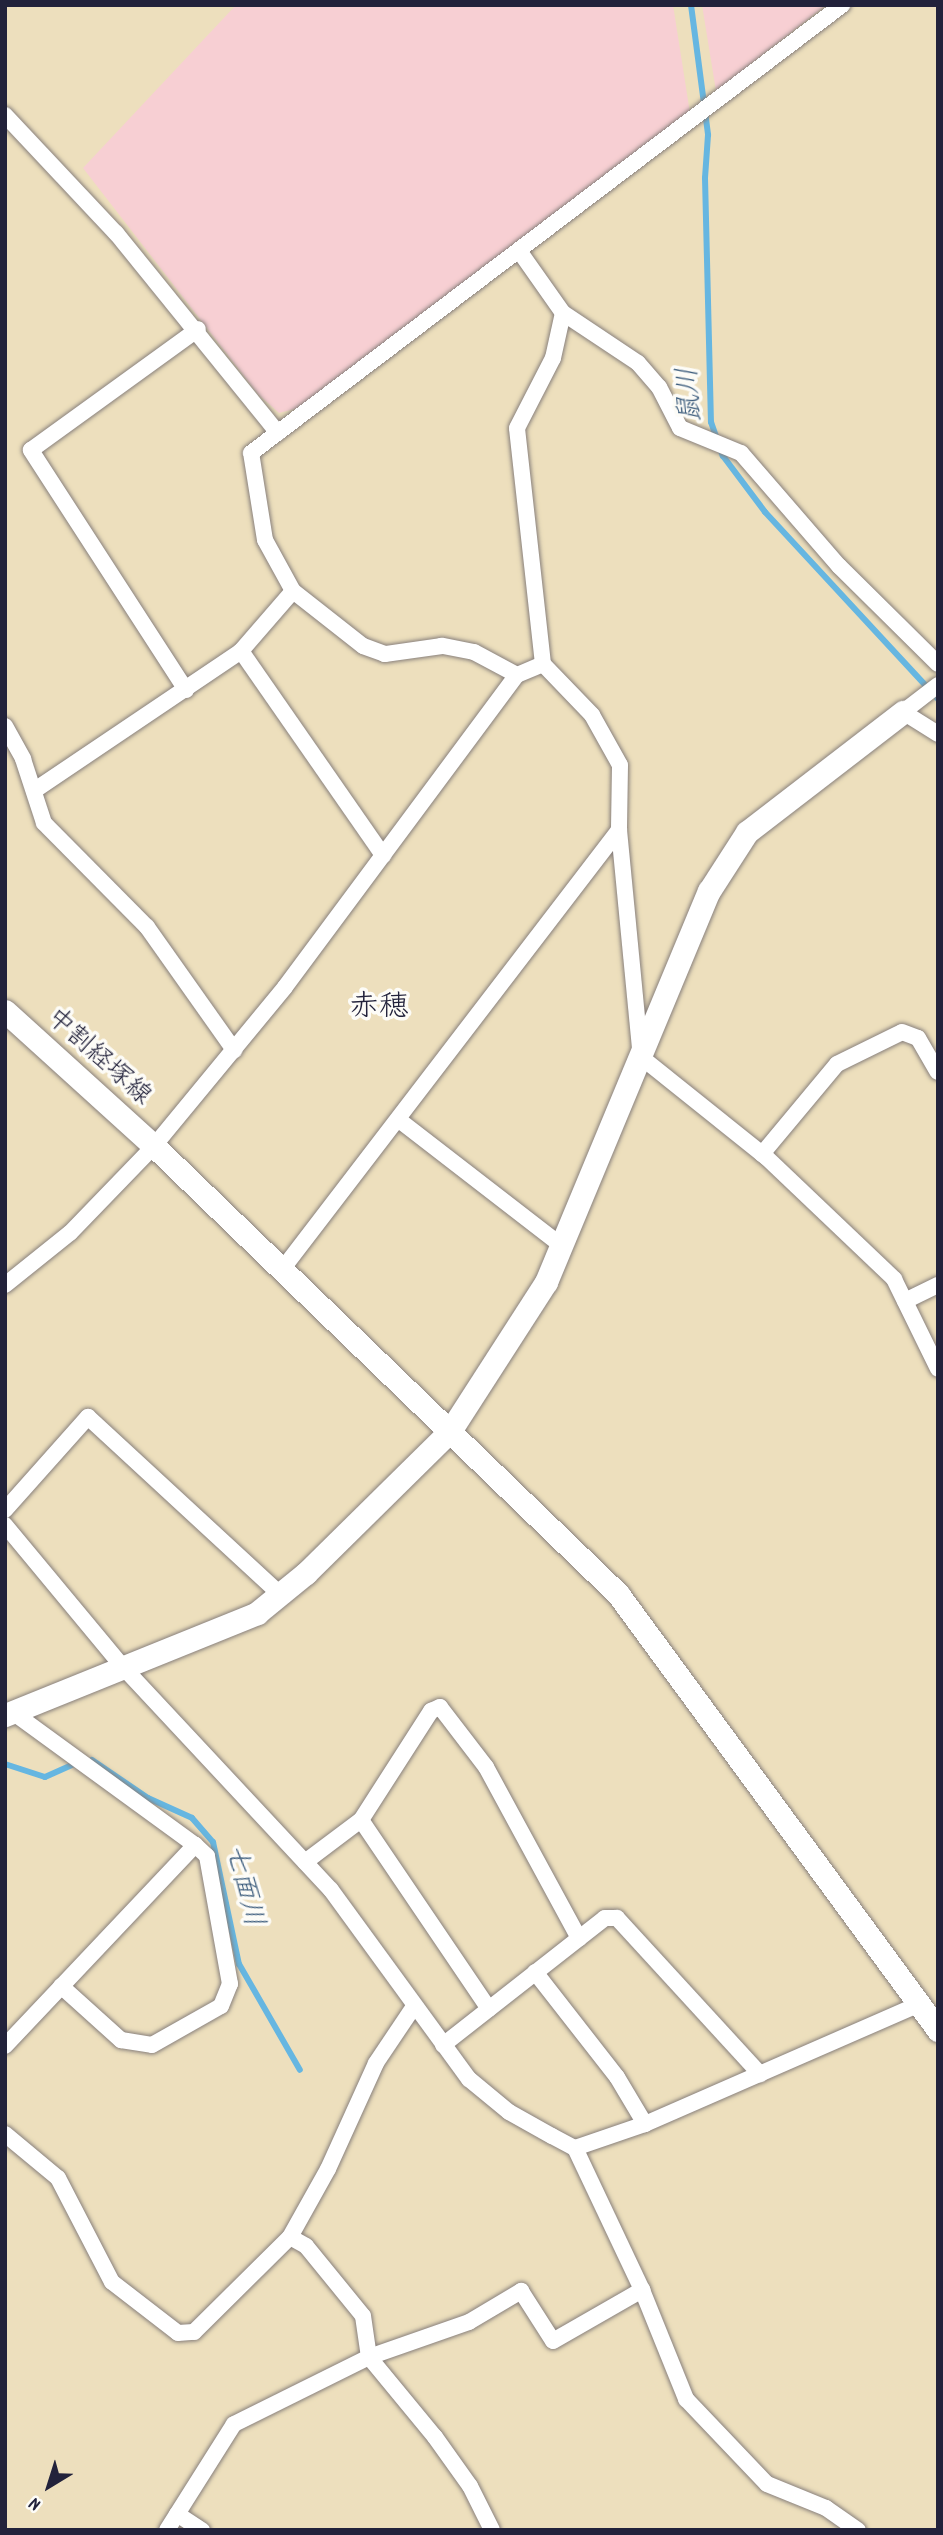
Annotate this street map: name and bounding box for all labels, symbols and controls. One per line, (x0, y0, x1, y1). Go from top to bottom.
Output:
water label: 鼠川 (673, 366, 711, 424)
district label: 赤穂 (349, 992, 409, 1028)
street label: 中割経塚線 (39, 1003, 157, 1113)
water label: 七面川 (216, 1841, 268, 1931)
north arrow (14, 2451, 84, 2521)
text: N (24, 2489, 48, 2516)

